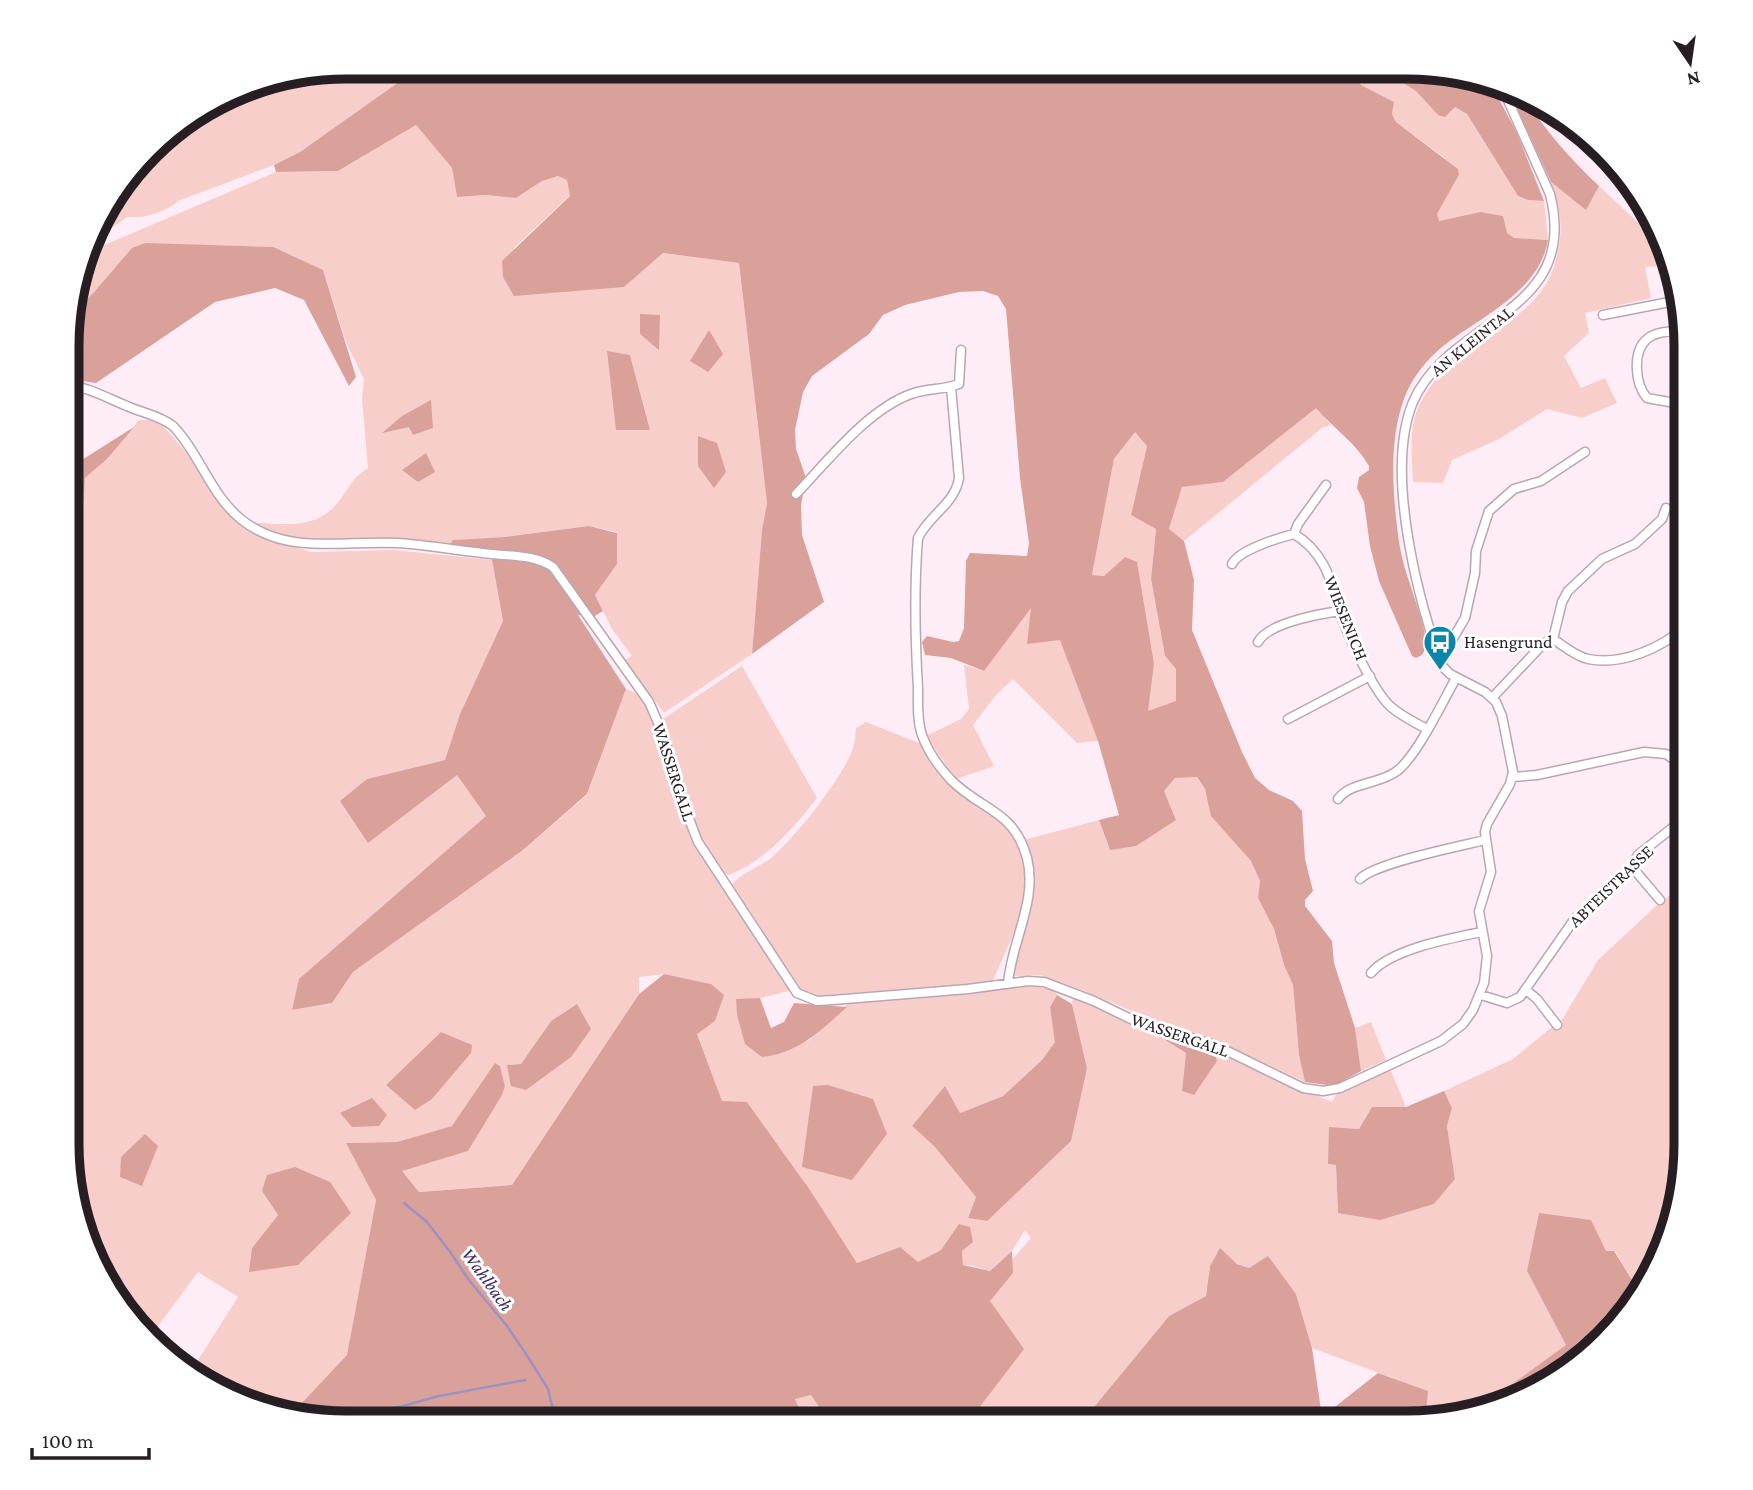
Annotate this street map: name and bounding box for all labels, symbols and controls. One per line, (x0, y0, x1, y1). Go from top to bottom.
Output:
north arrow (1655, 28, 1725, 98)
text: N (1685, 67, 1702, 91)
street label: AN KLEINTAL (1427, 302, 1517, 380)
street label: WIESENICH (1320, 573, 1372, 663)
bus stop icon: Hasengrund (1421, 623, 1459, 672)
place label: Hasengrund (1464, 632, 1553, 652)
street label: WASSERGALL (649, 720, 699, 824)
street label: ABTEISTRASSE (1565, 841, 1657, 931)
street label: WASSERGALL (1129, 1009, 1231, 1061)
water label: Wahlbach (458, 1244, 517, 1315)
scale bar (32, 1416, 149, 1460)
text: 100 m (42, 1429, 94, 1453)

